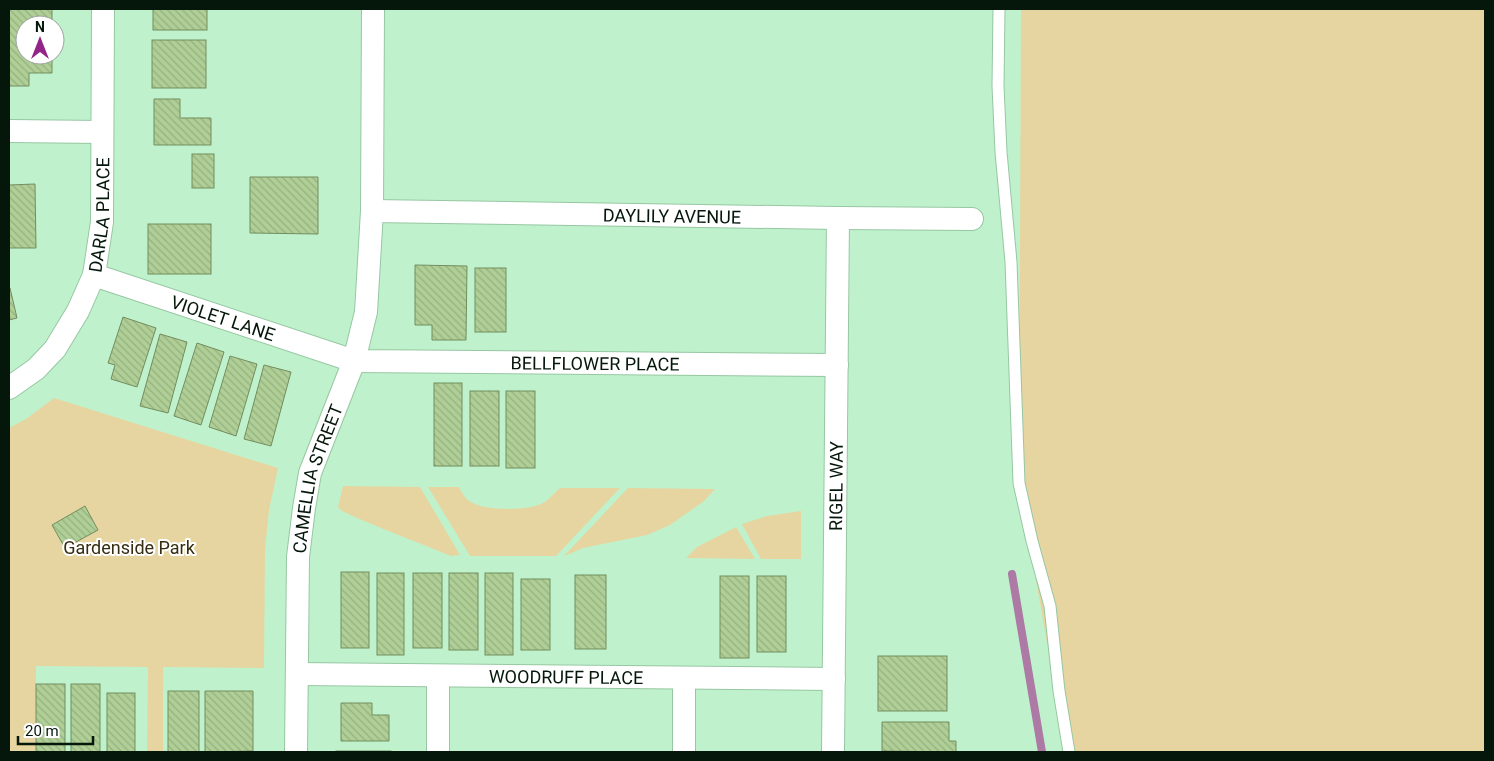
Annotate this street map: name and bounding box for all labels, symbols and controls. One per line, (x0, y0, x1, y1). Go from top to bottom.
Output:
north arrow (15, 15, 65, 65)
text: N (35, 19, 45, 35)
street label: DARLA PLACE (84, 157, 113, 274)
street label: DAYLILY AVENUE (603, 204, 741, 227)
street label: VIOLET LANE (168, 291, 278, 345)
street label: BELLFLOWER PLACE (511, 352, 680, 374)
street label: CAMELLIA STREET (288, 401, 347, 554)
street label: RIGEL WAY (825, 441, 846, 531)
park label: Gardenside Park (63, 537, 196, 558)
street label: WOODRUFF PLACE (489, 665, 643, 688)
scale bar (18, 714, 92, 746)
text: 20 m (25, 722, 59, 740)

